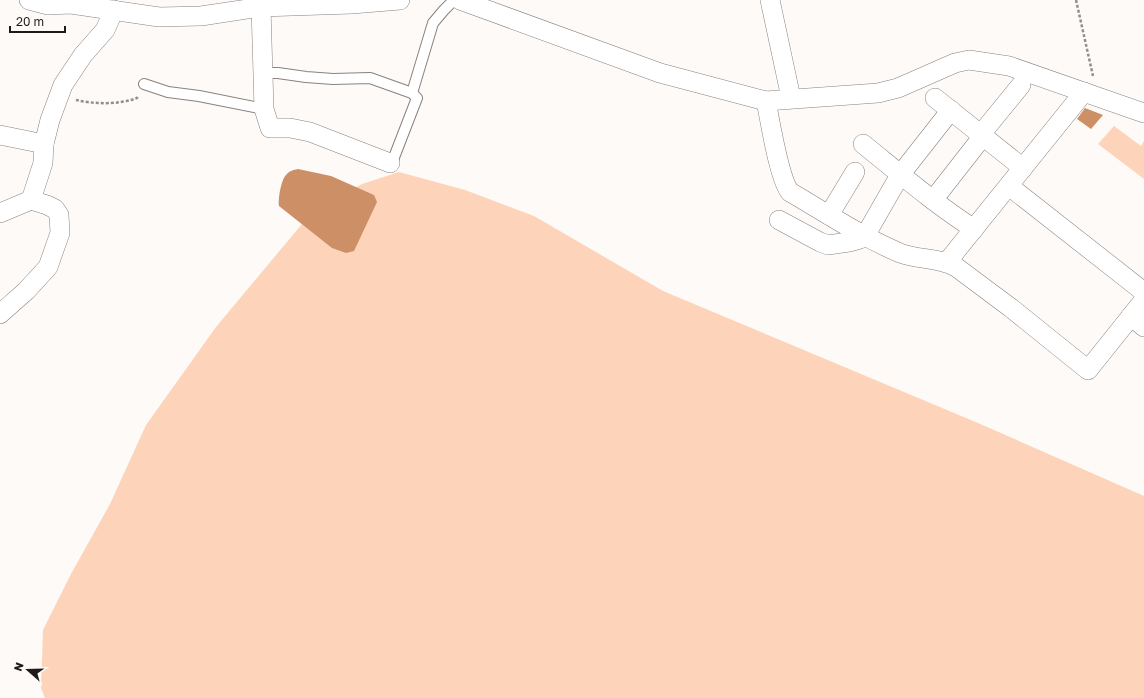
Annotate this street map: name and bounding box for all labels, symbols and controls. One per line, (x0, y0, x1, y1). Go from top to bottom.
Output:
scale bar (10, 8, 65, 34)
text: 20 m (16, 14, 44, 29)
north arrow (8, 650, 48, 690)
text: N (11, 660, 26, 673)

